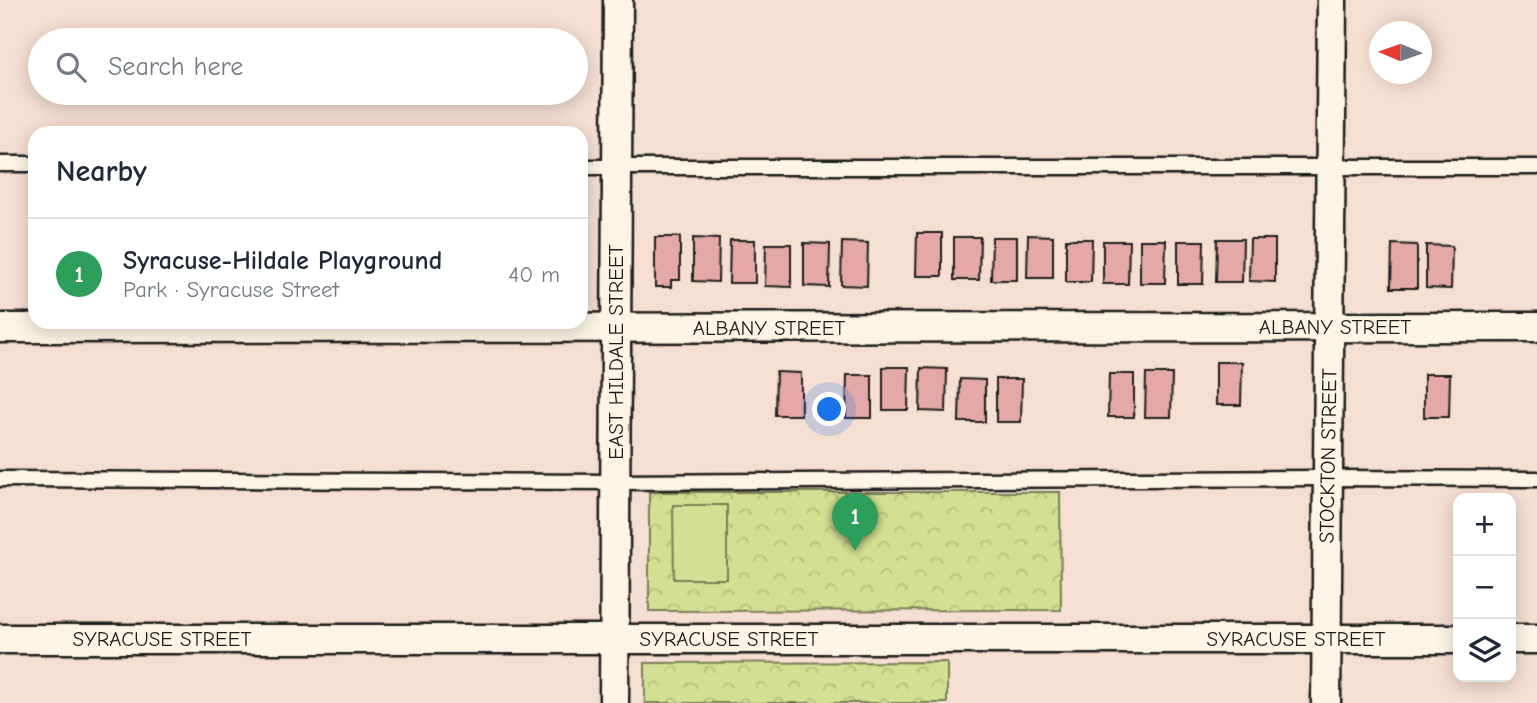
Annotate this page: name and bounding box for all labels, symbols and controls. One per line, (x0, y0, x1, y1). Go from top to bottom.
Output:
north arrow (1369, 21, 1432, 84)
search box (28, 28, 588, 105)
icon: search (52, 48, 90, 86)
text: Search here (108, 52, 243, 82)
text: Nearby (56, 154, 147, 189)
street label: EAST HILDALE STREET (604, 244, 628, 460)
text: Syracuse-Hildale Playground (123, 246, 442, 276)
text: 1 (74, 261, 84, 288)
text: 40 m (508, 261, 560, 288)
text: Park · Syracuse Street (123, 276, 339, 303)
street label: ALBANY STREET (1259, 315, 1411, 339)
street label: ALBANY STREET (693, 316, 845, 340)
street label: STOCKTON STREET (1314, 368, 1342, 544)
your location (812, 392, 846, 426)
pin: 1 (832, 493, 878, 551)
map controls (1453, 493, 1516, 682)
button: + (1453, 493, 1516, 556)
button: − (1453, 556, 1516, 619)
button: layers (1453, 619, 1516, 682)
street label: SYRACUSE STREET (73, 627, 251, 651)
street label: SYRACUSE STREET (640, 627, 818, 651)
street label: SYRACUSE STREET (1207, 627, 1385, 651)

